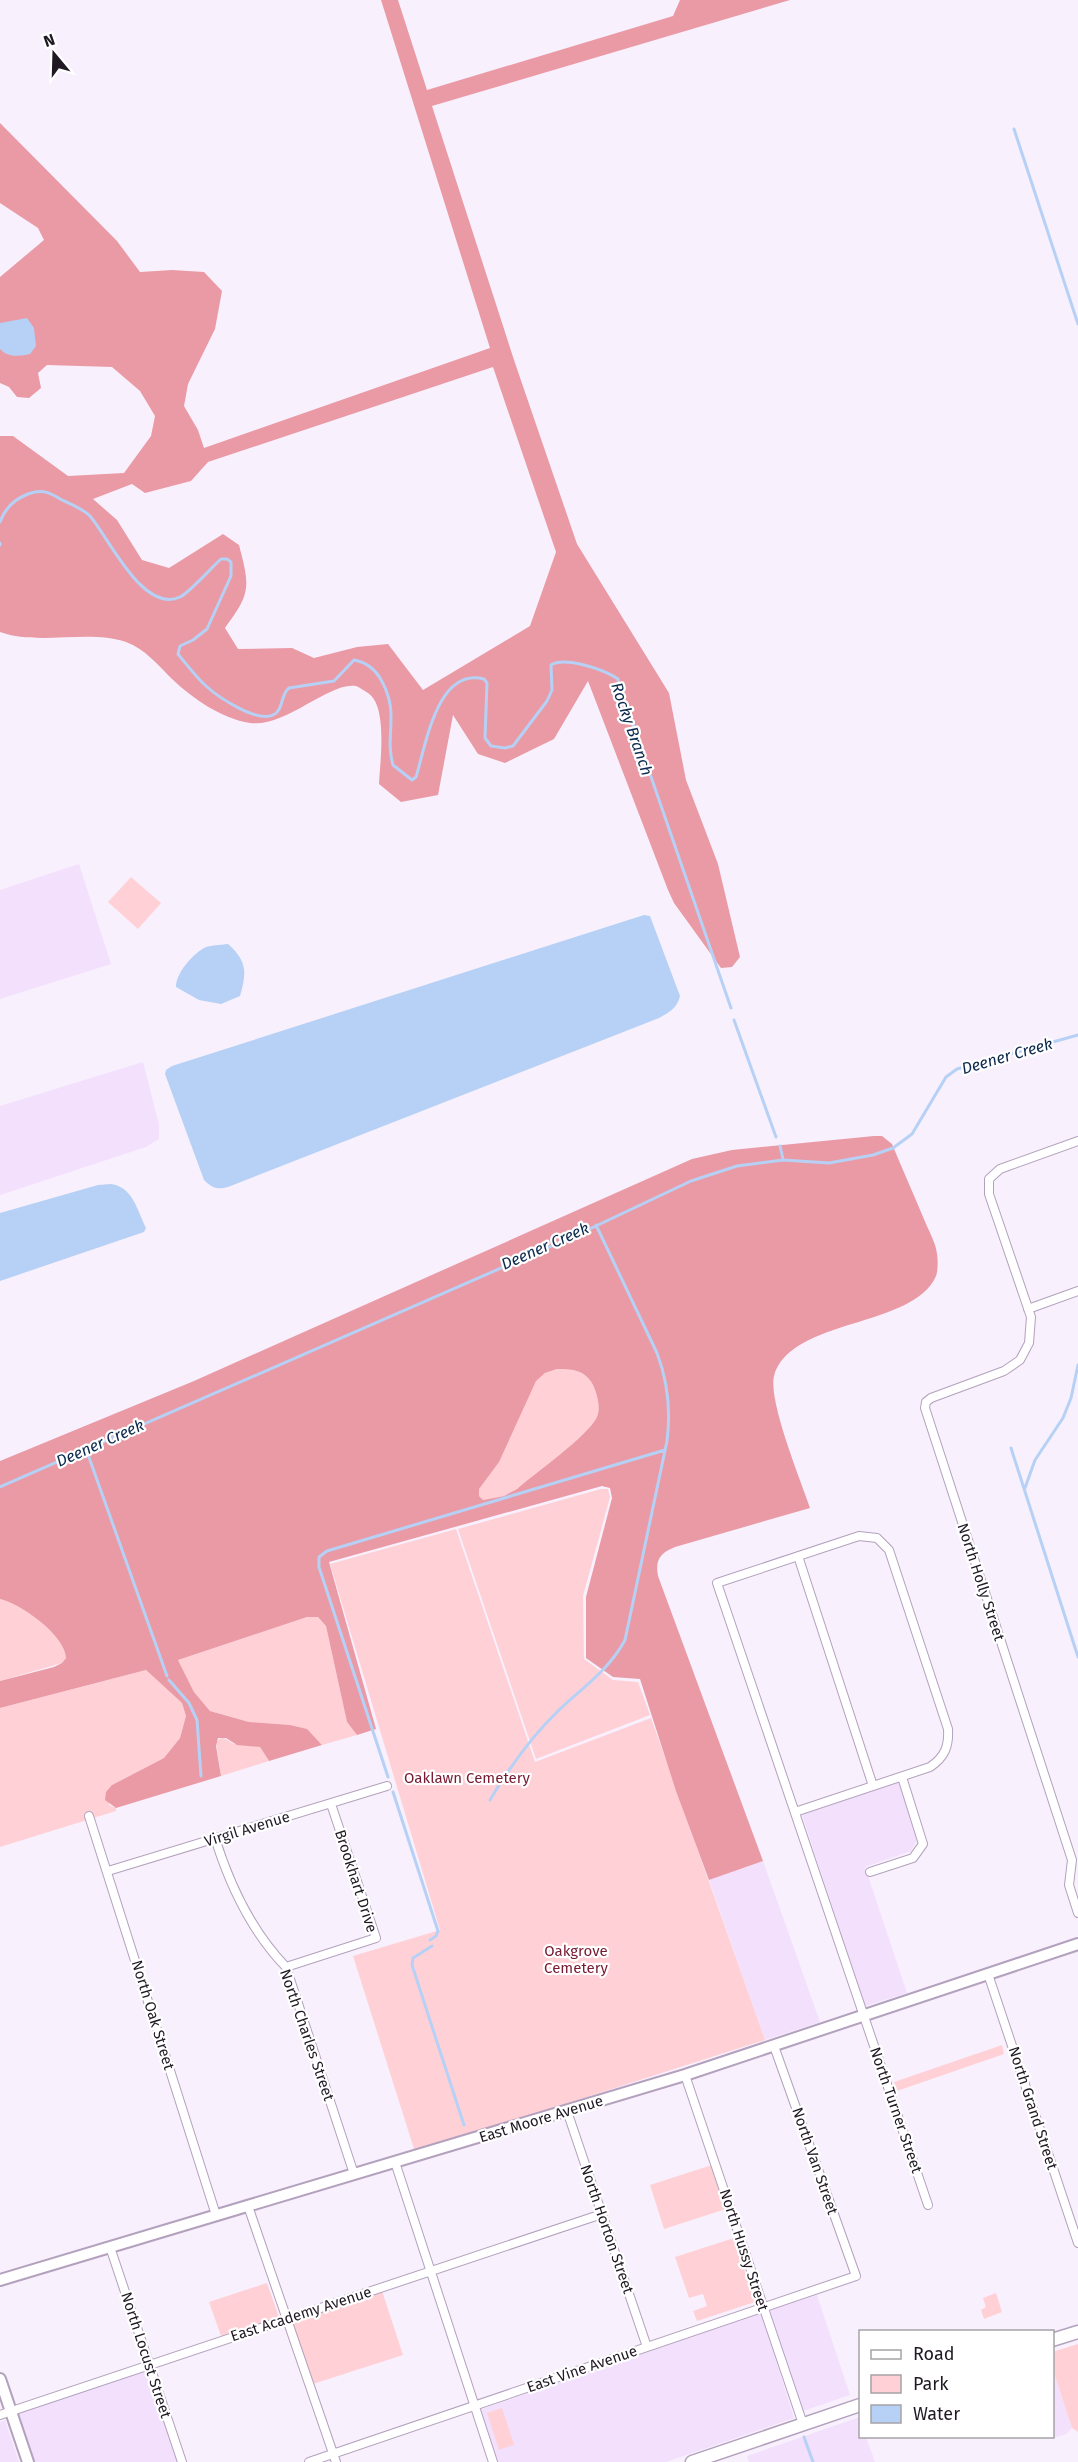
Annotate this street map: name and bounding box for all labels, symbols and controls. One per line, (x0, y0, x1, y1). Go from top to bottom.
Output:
north arrow (24, 24, 84, 84)
text: N (41, 30, 57, 51)
water label: Rocky Branch (607, 680, 657, 778)
water label: Deener Creek (959, 1034, 1055, 1078)
water label: Deener Creek (498, 1218, 592, 1274)
water label: Deener Creek (53, 1415, 147, 1471)
street label: North Holly Street (953, 1521, 1009, 1644)
park label: Oaklawn Cemetery (404, 1769, 531, 1787)
street label: Virgil Avenue (202, 1807, 292, 1851)
street label: Brookhart Drive (331, 1827, 381, 1935)
park label: Oakgrove Cemetery (544, 1942, 609, 1977)
street label: North Oak Street (128, 1958, 178, 2073)
street label: North Charles Street (276, 1967, 338, 2104)
street label: North Grand Street (1005, 2044, 1062, 2172)
street label: North Turner Street (866, 2045, 926, 2176)
street label: East Moore Avenue (477, 2092, 605, 2146)
street label: North Van Street (788, 2105, 842, 2218)
street label: North Horton Street (576, 2162, 638, 2296)
street label: North Hussy Street (716, 2187, 772, 2314)
street label: East Academy Avenue (228, 2283, 374, 2345)
street label: North Locust Street (117, 2290, 175, 2421)
legend (859, 2330, 1054, 2438)
street label: East Vine Avenue (524, 2342, 640, 2396)
text: Road (913, 2343, 955, 2365)
text: Park (913, 2373, 949, 2395)
text: Water (913, 2403, 960, 2425)

